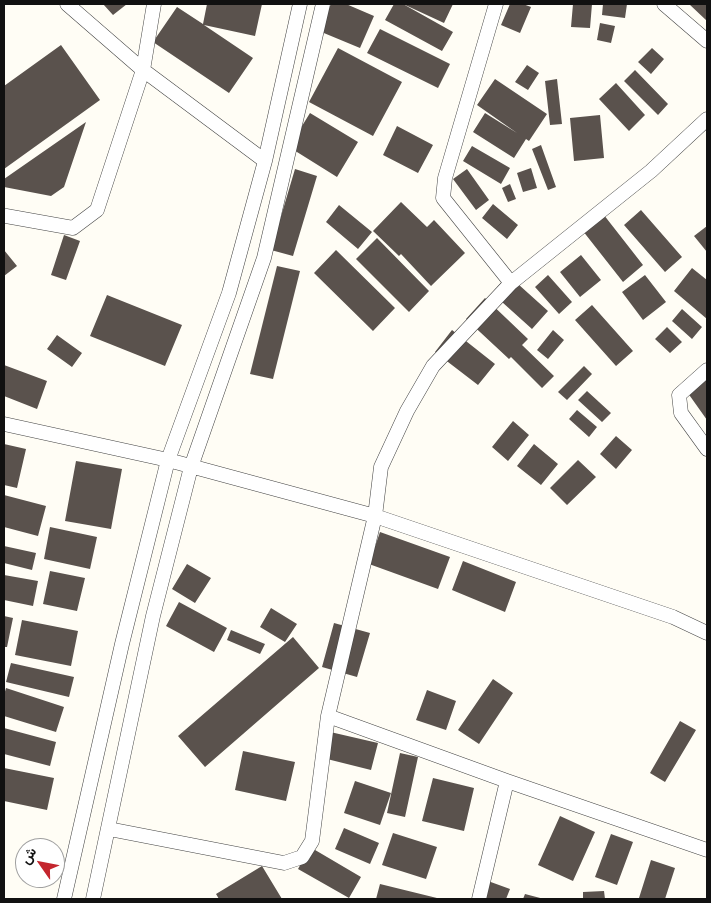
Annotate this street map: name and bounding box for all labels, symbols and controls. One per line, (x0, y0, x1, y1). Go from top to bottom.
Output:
north arrow (15, 838, 65, 888)
text: ش (15, 843, 40, 867)

